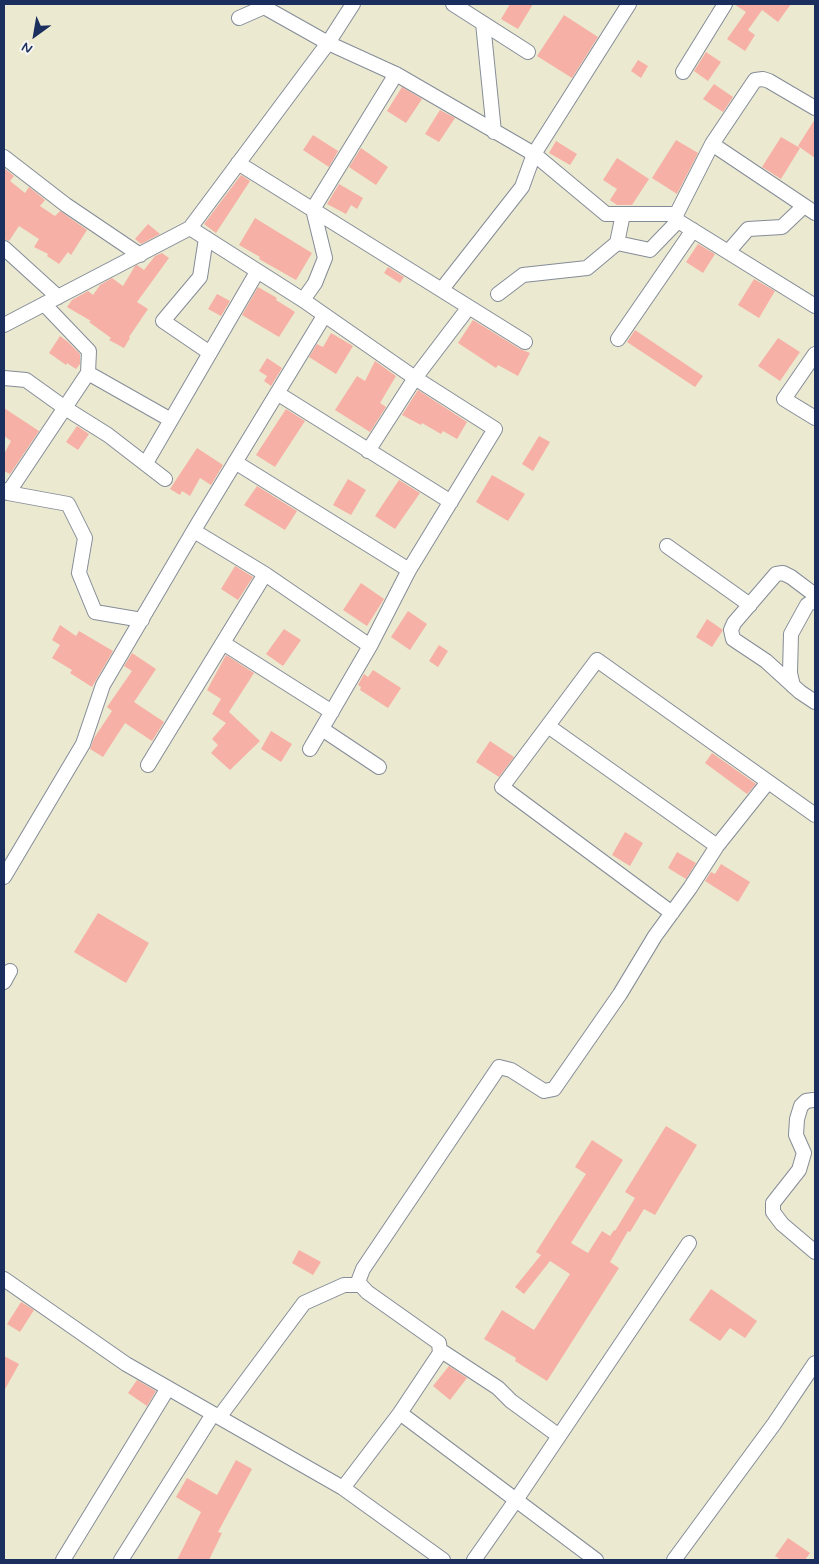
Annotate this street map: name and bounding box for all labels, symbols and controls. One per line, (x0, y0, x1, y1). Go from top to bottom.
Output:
north arrow (10, 10, 60, 60)
text: N (18, 38, 36, 58)

